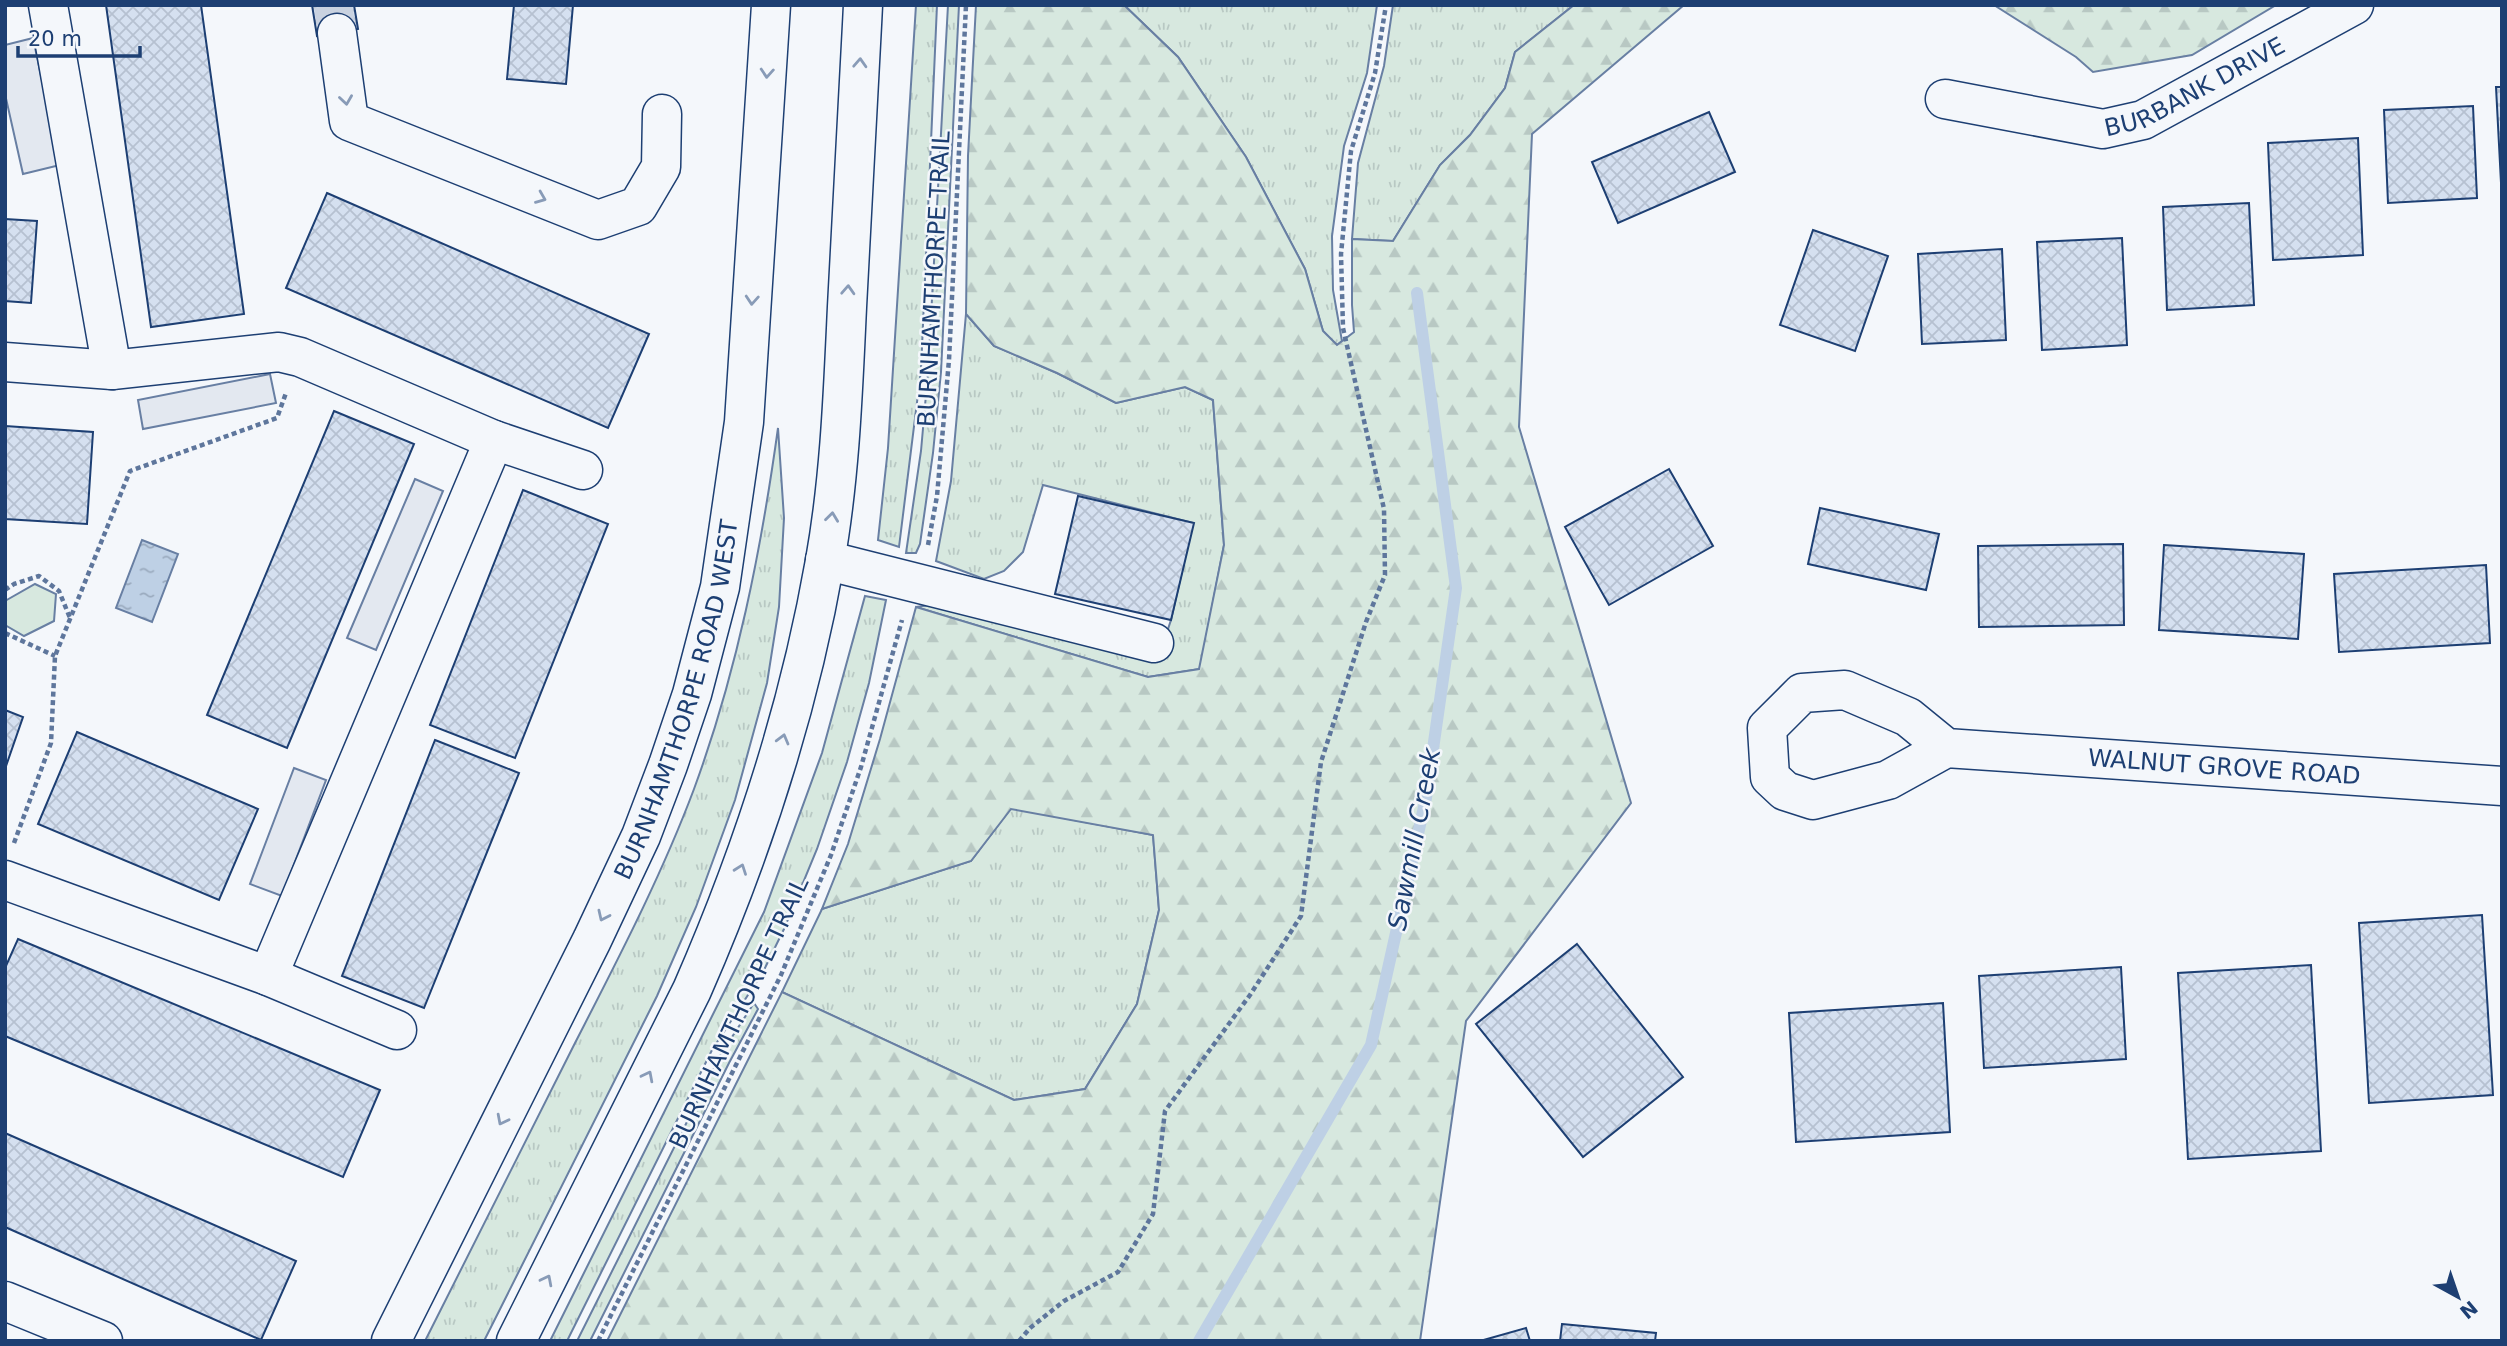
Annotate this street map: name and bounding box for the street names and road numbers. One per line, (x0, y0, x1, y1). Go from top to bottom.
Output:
street label: BURBANK DRIVE (2102, 31, 2290, 142)
street label: BURNHAMTHORPE TRAIL (912, 130, 956, 428)
street label: BURNHAMTHORPE ROAD WEST (609, 517, 744, 884)
street label: WALNUT GROVE ROAD (2087, 744, 2361, 790)
street label: BURNHAMTHORPE TRAIL (664, 872, 815, 1153)

